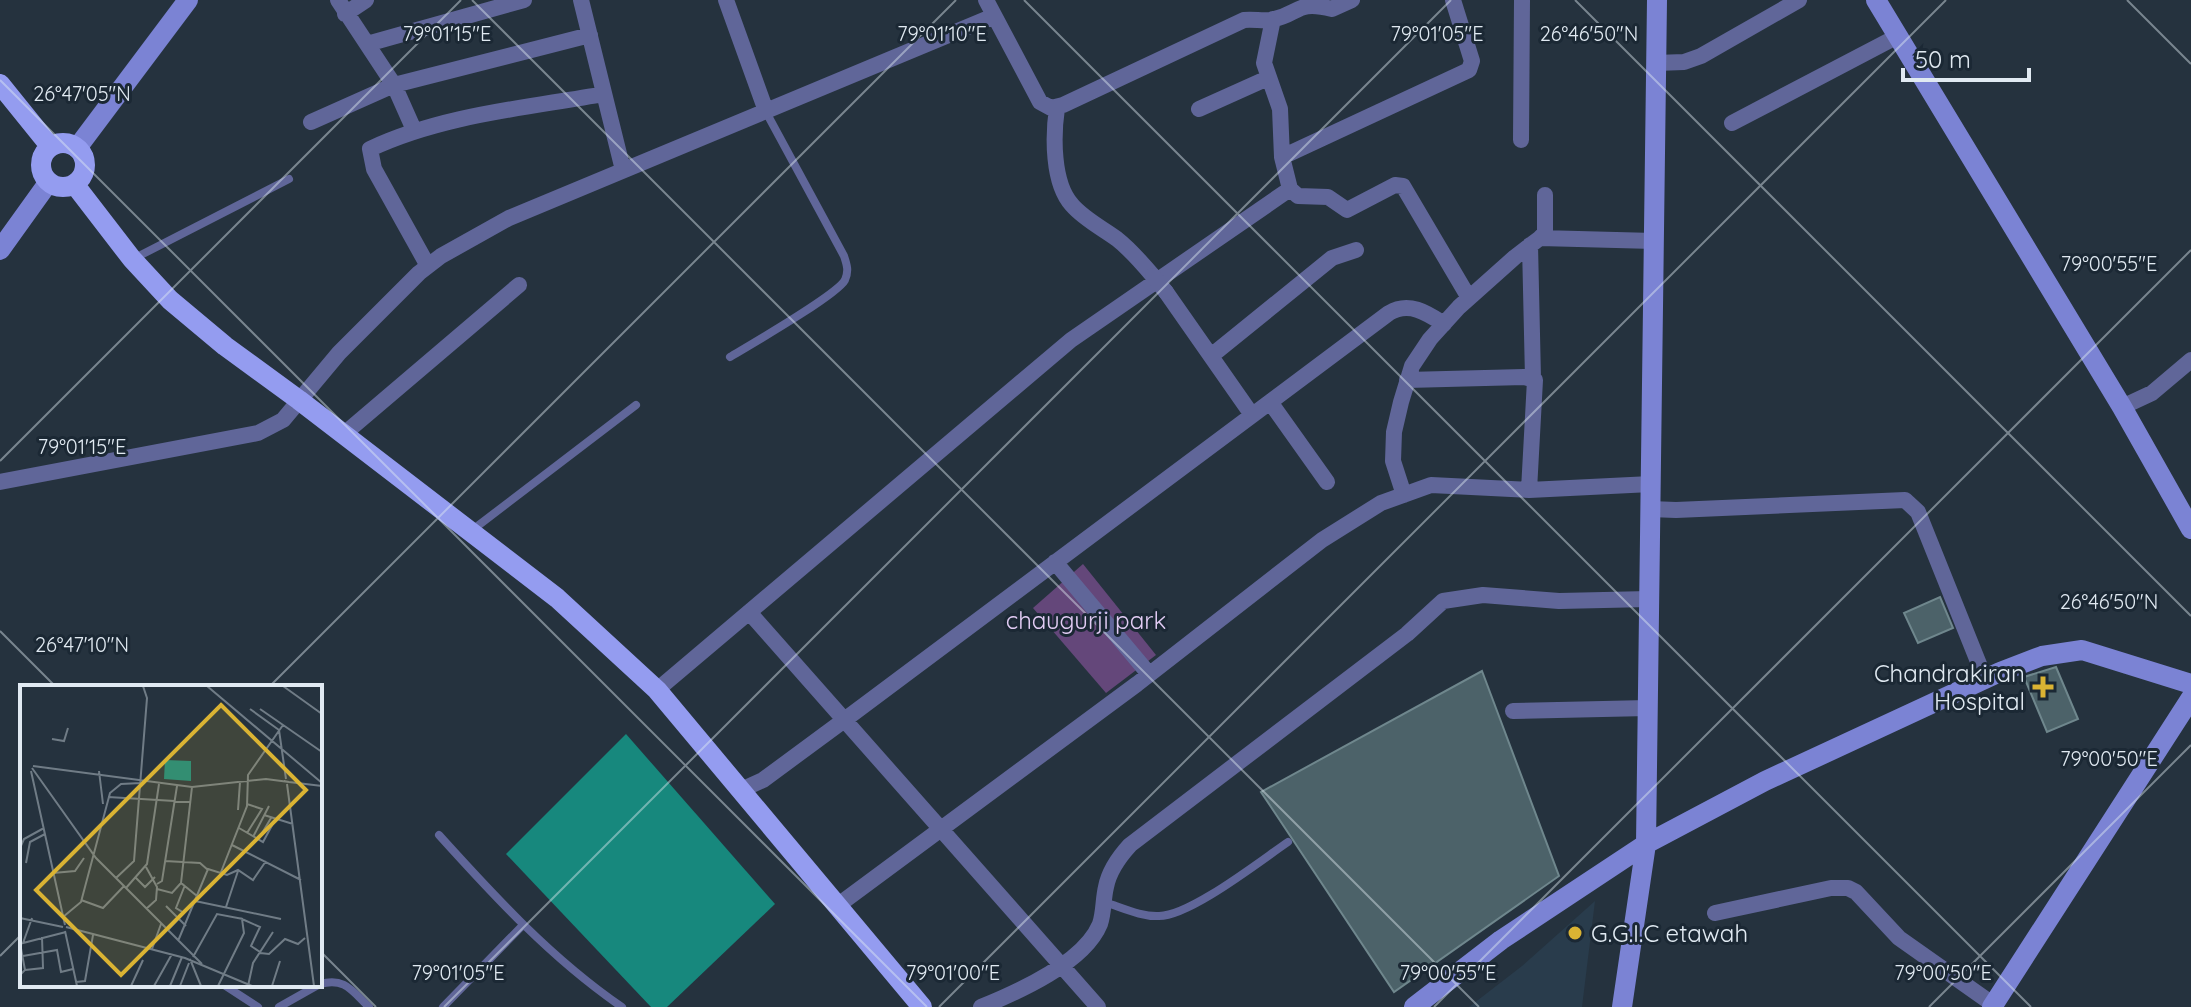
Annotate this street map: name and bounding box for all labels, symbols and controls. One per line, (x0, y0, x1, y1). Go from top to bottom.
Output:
text: 79°01'15"E (403, 21, 491, 46)
text: 79°01'10"E (897, 21, 987, 46)
text: 79°01'05"E (1390, 21, 1484, 46)
text: 26°46'50"N (1540, 21, 1638, 46)
scale bar (1903, 32, 2029, 82)
text: 50 m (1915, 44, 1971, 74)
text: 26°47'05"N (33, 81, 131, 106)
text: 79°00'55"E (2061, 251, 2157, 276)
text: 79°01'15"E (38, 434, 126, 459)
text: 26°46'50"N (2060, 589, 2158, 614)
park label: chaugurji park (1006, 605, 1166, 635)
text: 26°47'10"N (35, 632, 129, 657)
place label: Chandrakiran Hospital (1874, 658, 2025, 716)
marker: Chandrakiran Hospital (2032, 676, 2054, 698)
inset map (20, 685, 322, 987)
text: 79°00'50"E (2060, 746, 2158, 771)
place label: G.G.I.C etawah (1591, 918, 1748, 948)
marker: G.G.I.C etawah (1566, 924, 1584, 942)
text: 79°01'05"E (411, 960, 505, 985)
text: 79°01'00"E (906, 960, 1000, 985)
text: 79°00'55"E (1400, 960, 1496, 985)
text: 79°00'50"E (1894, 960, 1992, 985)

